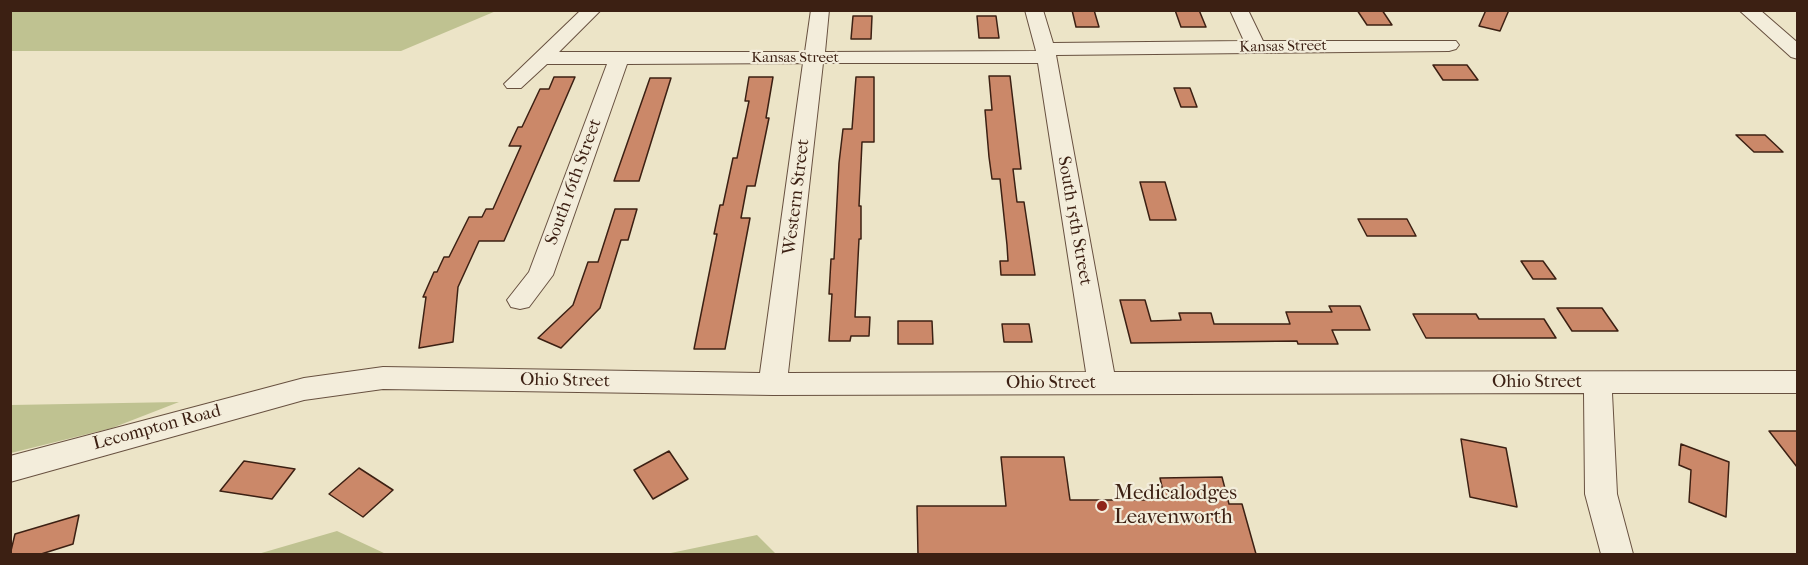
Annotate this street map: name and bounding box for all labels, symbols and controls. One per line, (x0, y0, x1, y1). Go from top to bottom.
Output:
street label: Kansas Street (1239, 37, 1327, 57)
street label: Kansas Street (751, 49, 839, 67)
street label: South 16th Street (541, 116, 607, 248)
street label: Western Street (779, 138, 815, 256)
street label: South 15th Street (1052, 155, 1096, 287)
street label: Ohio Street (520, 369, 610, 393)
street label: Ohio Street (1492, 372, 1582, 394)
street label: Ohio Street (1006, 373, 1096, 395)
street label: Lecompton Road (91, 401, 223, 455)
place label: Medicalodges Leavenworth (1114, 481, 1237, 531)
marker: Medicalodges Leavenworth (1095, 499, 1109, 513)

